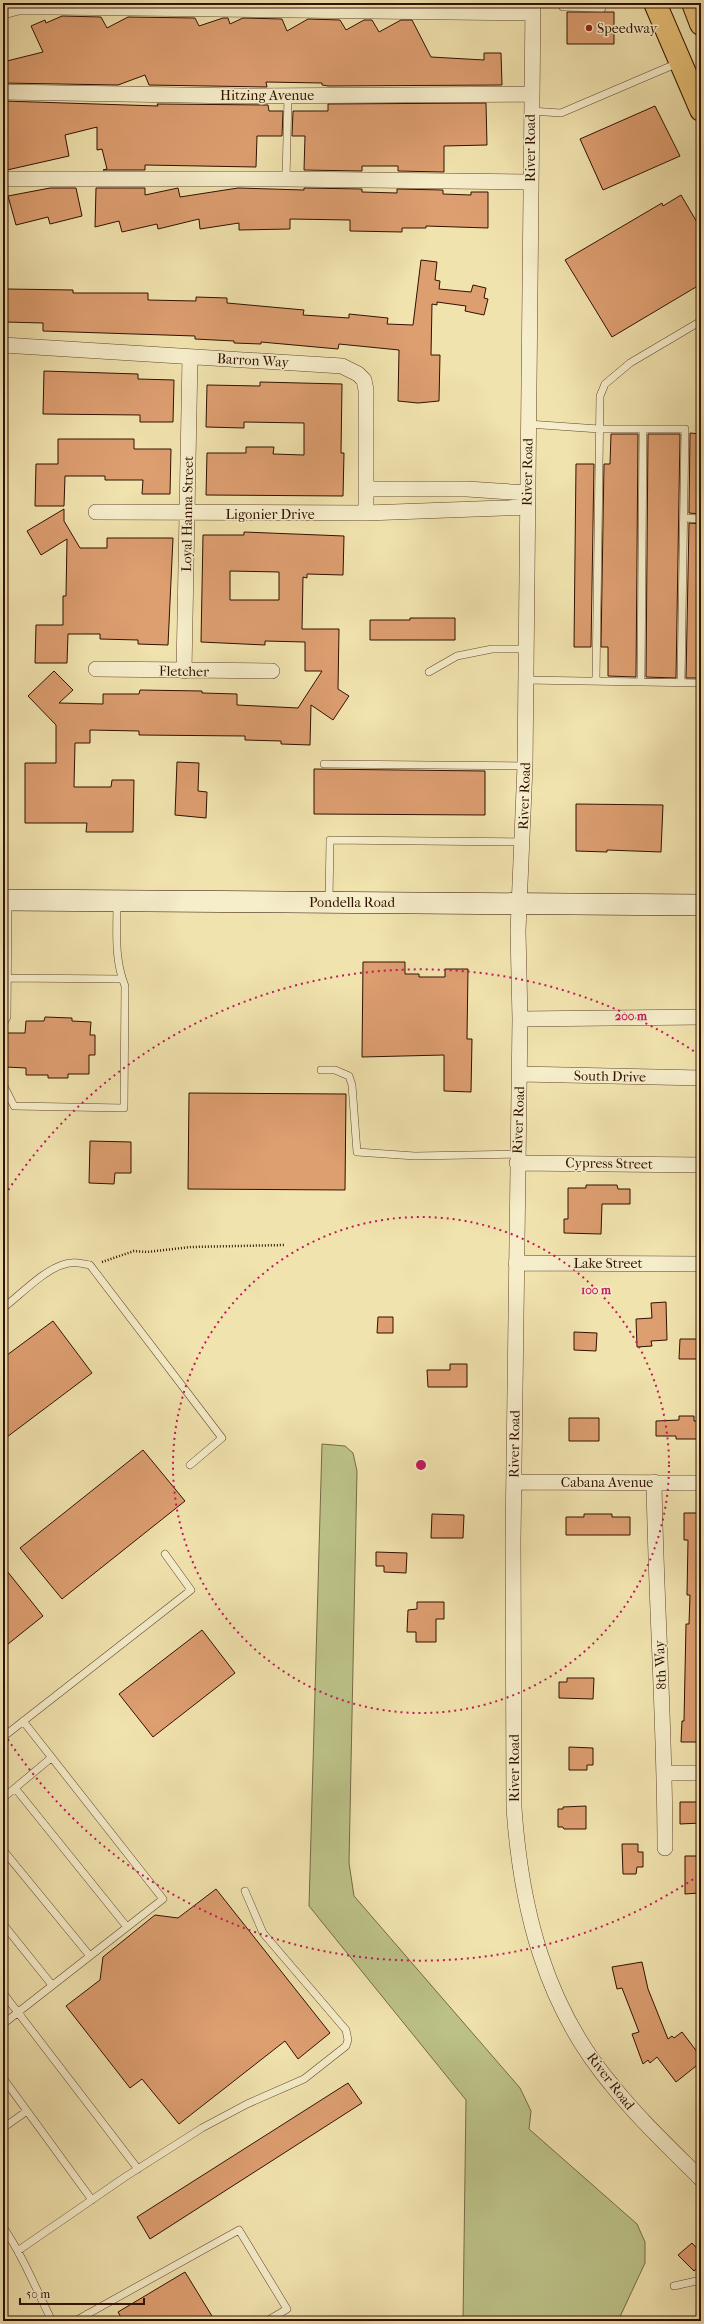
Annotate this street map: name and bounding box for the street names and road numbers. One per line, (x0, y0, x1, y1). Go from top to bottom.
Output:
street label: Hitzing Avenue (220, 87, 314, 104)
street label: River Road (522, 114, 539, 182)
street label: Barron Way (217, 350, 290, 371)
street label: River Road (518, 438, 537, 506)
street label: Loyal Hanna Street (178, 456, 197, 572)
street label: Ligonier Drive (225, 506, 315, 523)
street label: Fletcher (159, 663, 209, 680)
street label: River Road (515, 761, 534, 830)
street label: Pondella Road (309, 894, 395, 911)
street label: South Drive (574, 1067, 646, 1086)
street label: River Road (509, 1085, 528, 1154)
street label: Cypress Street (565, 1154, 653, 1173)
street label: Lake Street (574, 1255, 642, 1272)
street label: River Road (505, 1410, 524, 1478)
street label: Cabana Avenue (561, 1474, 653, 1491)
street label: 8th Way (651, 1639, 670, 1690)
street label: River Road (506, 1734, 523, 1802)
street label: River Road (583, 2049, 638, 2114)

